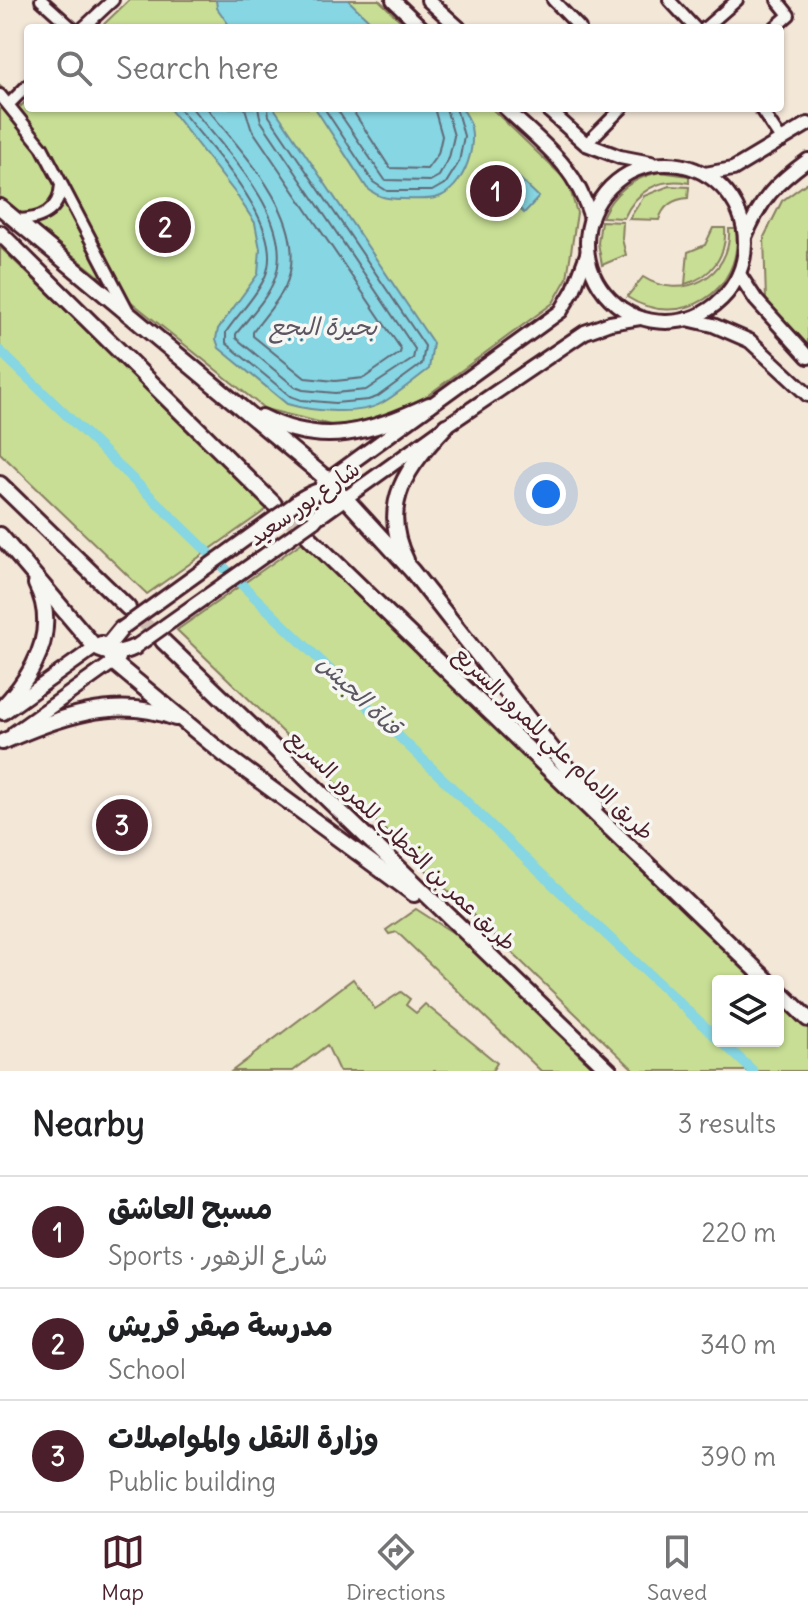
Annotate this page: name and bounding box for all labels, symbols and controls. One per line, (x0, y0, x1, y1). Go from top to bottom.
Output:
search box (24, 24, 784, 112)
icon: search (52, 46, 96, 90)
text: Search here (116, 49, 279, 87)
pin: 1 (470, 161, 522, 221)
pin: 2 (139, 197, 191, 257)
water label: بحيرة البجع (268, 311, 378, 344)
street label: شارع بور سعيد (243, 454, 366, 553)
your location (526, 474, 566, 514)
street label: طريق الامام علي للمرور السريع (444, 640, 660, 850)
water label: قناة الجيش (312, 647, 409, 743)
street label: طريق عمر بن الخطاب للمرور السريع (280, 723, 522, 958)
pin: 3 (96, 795, 148, 855)
map controls (712, 975, 784, 1047)
button: layers (712, 975, 784, 1047)
text: Nearby (32, 1102, 145, 1145)
text: 3 results (678, 1107, 776, 1140)
text: مسبح العاشق (108, 1189, 272, 1227)
text: 1 (53, 1216, 63, 1249)
text: 220 m (701, 1216, 776, 1249)
text: Sports · شارع الزهور (108, 1239, 328, 1272)
text: مدرسة صقر قريش (108, 1306, 333, 1344)
text: 2 (51, 1328, 65, 1361)
text: 340 m (700, 1328, 776, 1361)
text: School (108, 1353, 186, 1386)
text: وزارة النقل والمواصلات (108, 1418, 379, 1456)
text: 3 (51, 1440, 65, 1473)
text: 390 m (700, 1440, 776, 1473)
text: Public building (108, 1465, 276, 1498)
tab: Map (101, 1530, 145, 1606)
tab: Directions (346, 1530, 446, 1606)
tab: Saved (647, 1530, 707, 1606)

